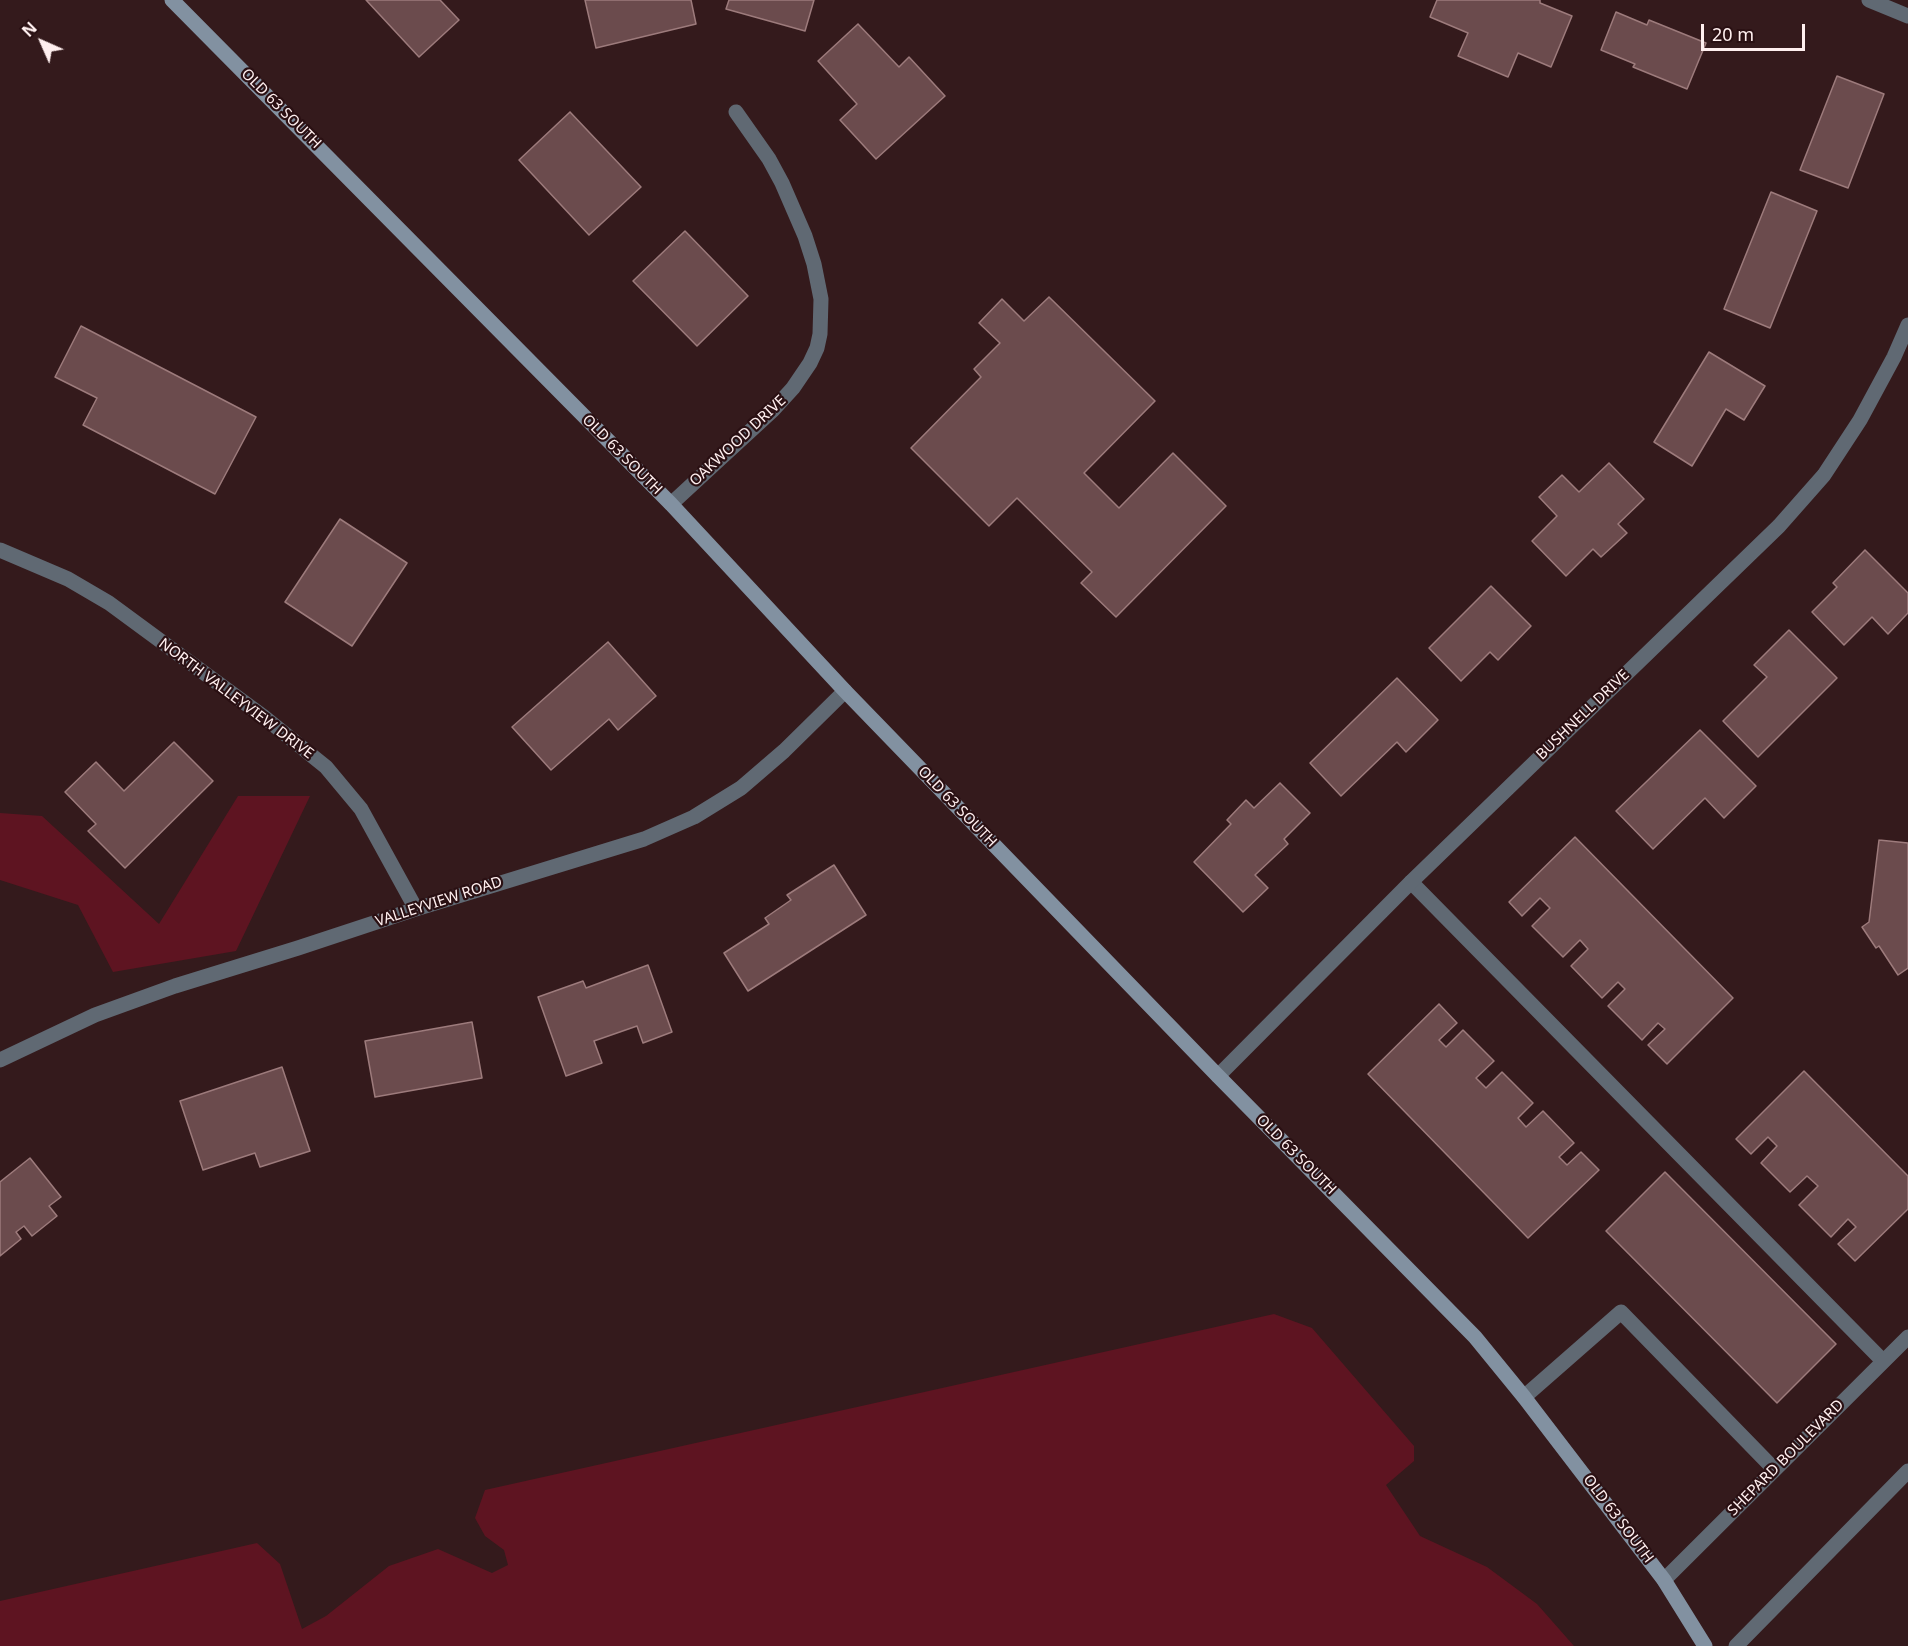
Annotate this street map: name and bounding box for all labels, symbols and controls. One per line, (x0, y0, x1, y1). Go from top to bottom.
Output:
north arrow (12, 12, 72, 72)
scale bar (1704, 12, 1808, 50)
text: N (17, 17, 42, 42)
text: 20 m (1712, 22, 1754, 46)
street label: OLD 63 SOUTH (237, 65, 325, 153)
street label: OAKWOOD DRIVE (686, 392, 790, 490)
street label: OLD 63 SOUTH (578, 411, 666, 499)
street label: NORTH VALLEYVIEW DRIVE (155, 635, 317, 763)
street label: BUSHNELL DRIVE (1533, 666, 1633, 764)
street label: OLD 63 SOUTH (914, 763, 1000, 851)
street label: VALLEYVIEW ROAD (373, 873, 505, 931)
street label: OLD 63 SOUTH (1252, 1111, 1340, 1199)
street label: SHEPARD BOULEVARD (1724, 1396, 1848, 1520)
street label: OLD 63 SOUTH (1579, 1471, 1657, 1567)

